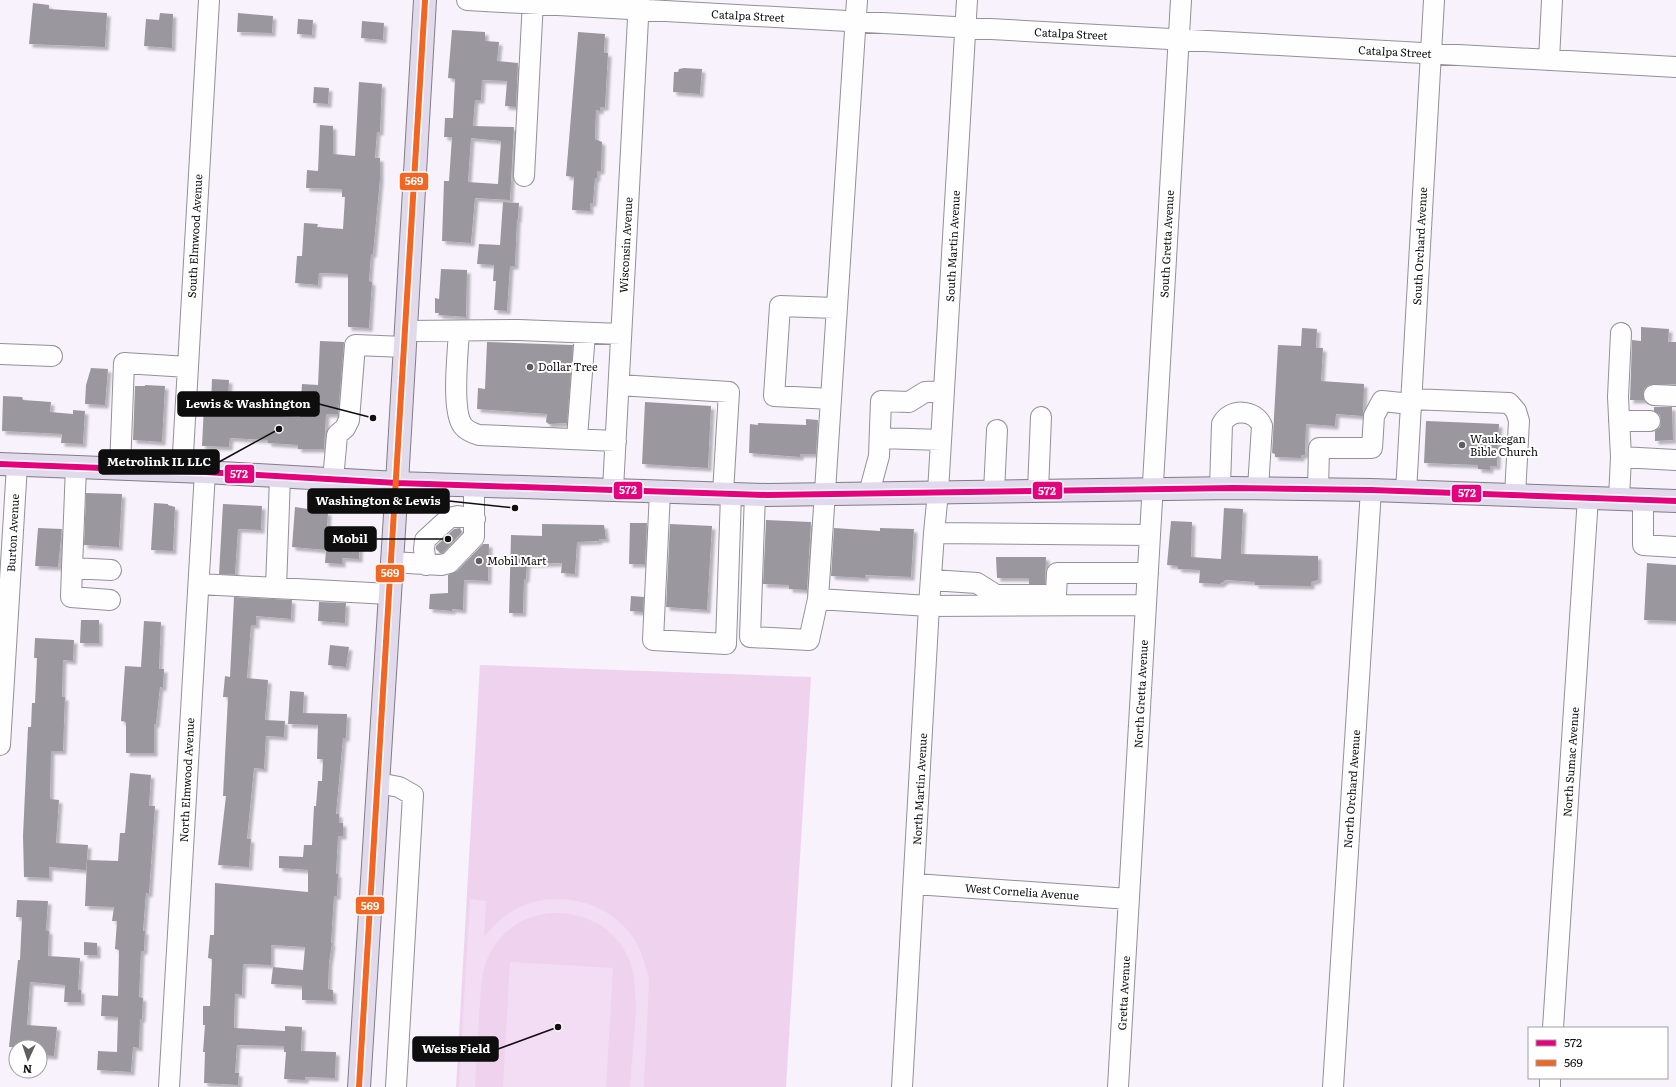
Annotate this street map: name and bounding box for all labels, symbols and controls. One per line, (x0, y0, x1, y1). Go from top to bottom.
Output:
street label: Catalpa Street (711, 5, 786, 25)
street label: Catalpa Street (1034, 23, 1109, 43)
street label: Catalpa Street (1358, 41, 1433, 61)
line badge: 569 (399, 172, 429, 191)
text: 569 (405, 172, 423, 188)
street label: South Elmwood Avenue (183, 173, 205, 298)
street label: South Orchard Avenue (1408, 186, 1430, 305)
street label: South Gretta Avenue (1155, 189, 1177, 298)
street label: South Martin Avenue (941, 190, 963, 302)
street label: Wisconsin Avenue (614, 196, 636, 293)
place label: Dollar Tree (538, 358, 598, 374)
marker: Dollar Tree (525, 362, 535, 372)
callout: Lewis & Washington (178, 392, 319, 416)
text: Lewis & Washington (185, 394, 311, 412)
place label: Waukegan Bible Church (1470, 430, 1538, 459)
marker: Waukegan Bible Church (1457, 440, 1467, 450)
callout: Metrolink IL LLC (99, 450, 219, 474)
text: Metrolink IL LLC (107, 452, 211, 470)
line badge: 572 (224, 464, 255, 484)
text: 572 (230, 465, 248, 481)
line badge: 572 (613, 481, 643, 500)
text: 572 (619, 481, 637, 497)
line badge: 572 (1032, 481, 1063, 500)
text: 572 (1038, 482, 1056, 498)
line badge: 572 (1451, 484, 1482, 503)
text: 572 (1458, 484, 1476, 500)
callout: Washington & Lewis (308, 489, 449, 513)
text: Washington & Lewis (315, 491, 441, 509)
street label: Burton Avenue (2, 493, 22, 572)
callout: Mobil (325, 527, 376, 551)
text: Mobil (332, 529, 368, 547)
place label: Mobil Mart (487, 552, 547, 568)
marker: Mobil Mart (474, 556, 484, 566)
line badge: 569 (375, 564, 405, 583)
text: 569 (381, 564, 399, 580)
street label: North Gretta Avenue (1129, 639, 1151, 749)
street label: North Sumac Avenue (1558, 706, 1582, 818)
street label: North Elmwood Avenue (175, 717, 197, 843)
street label: North Orchard Avenue (1339, 729, 1363, 849)
street label: North Martin Avenue (908, 732, 930, 845)
street label: West Cornelia Avenue (965, 879, 1080, 903)
line badge: 569 (355, 896, 385, 915)
text: 569 (361, 897, 379, 913)
street label: Gretta Avenue (1113, 955, 1133, 1031)
legend (1528, 1027, 1668, 1079)
text: 572 (1564, 1033, 1582, 1051)
callout: Weiss Field (413, 1037, 498, 1061)
north arrow (8, 1039, 48, 1079)
text: Weiss Field (422, 1039, 490, 1057)
text: 569 (1564, 1053, 1583, 1071)
text: N (22, 1062, 32, 1078)

